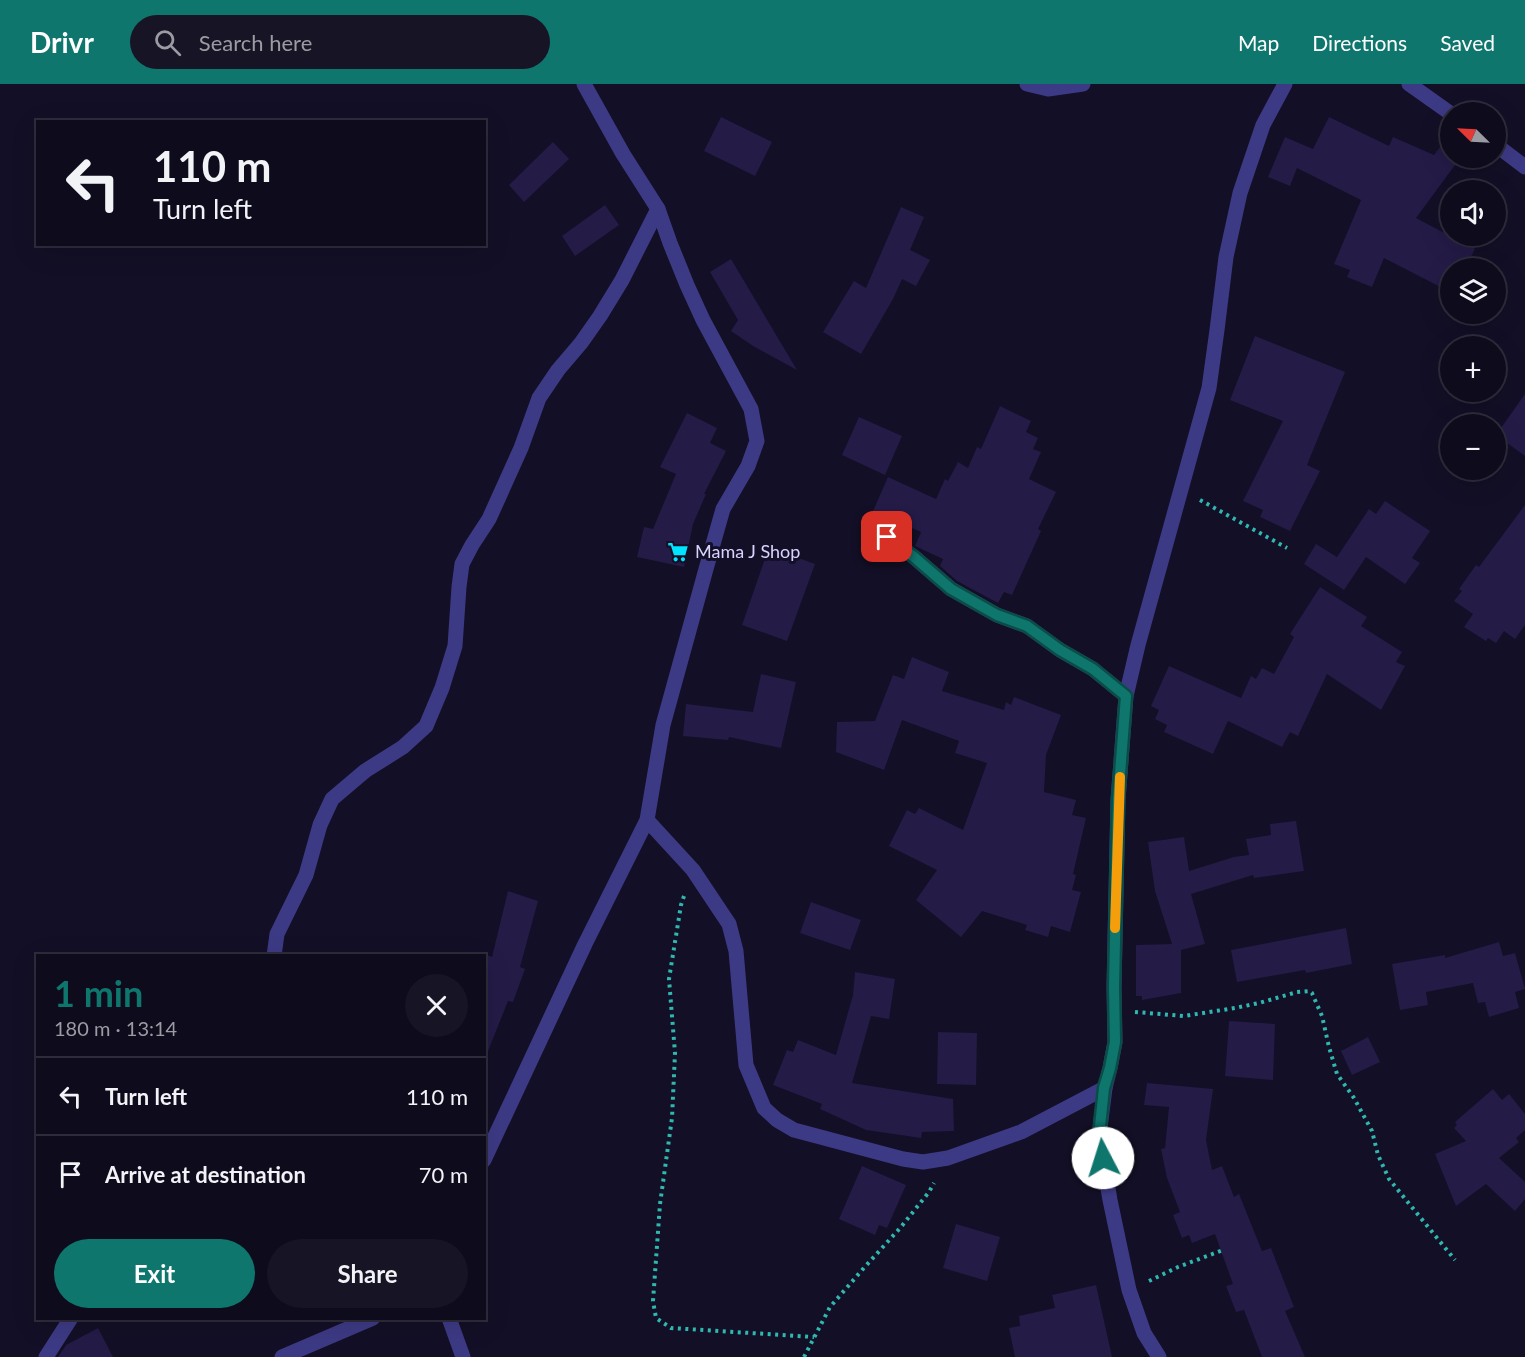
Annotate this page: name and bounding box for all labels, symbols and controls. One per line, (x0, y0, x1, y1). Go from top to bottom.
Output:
search box (130, 15, 550, 69)
text: Drivr (30, 25, 94, 59)
icon: search (151, 26, 184, 59)
text: Search here (199, 29, 312, 56)
text: Map (1238, 30, 1279, 55)
text: Directions (1312, 30, 1407, 55)
text: Saved (1440, 30, 1495, 55)
north arrow (1440, 102, 1506, 168)
map controls (1440, 102, 1506, 480)
text: 110 m (153, 141, 271, 191)
icon: left (54, 144, 132, 222)
button: sound (1440, 180, 1506, 246)
text: Turn left (153, 192, 252, 225)
button: layers (1440, 258, 1506, 324)
button: + (1440, 336, 1506, 402)
button: − (1440, 414, 1506, 480)
pin (861, 511, 912, 562)
icon: arrive (870, 520, 903, 553)
supermarket icon: Mama J Shop (666, 540, 690, 564)
place label: Mama J Shop (695, 540, 800, 562)
text: 1 min (54, 971, 143, 1015)
button: close (405, 974, 468, 1037)
text: 180 m · 13:14 (54, 1016, 177, 1040)
icon: left (54, 1080, 87, 1113)
text: Turn left (105, 1083, 187, 1110)
text: 110 m (406, 1083, 468, 1110)
position arrow (1071, 1126, 1135, 1190)
icon: arrive (54, 1158, 87, 1191)
text: Arrive at destination (105, 1161, 306, 1188)
text: 70 m (419, 1161, 468, 1188)
button: Exit (54, 1239, 255, 1308)
button: Share (267, 1239, 468, 1308)

